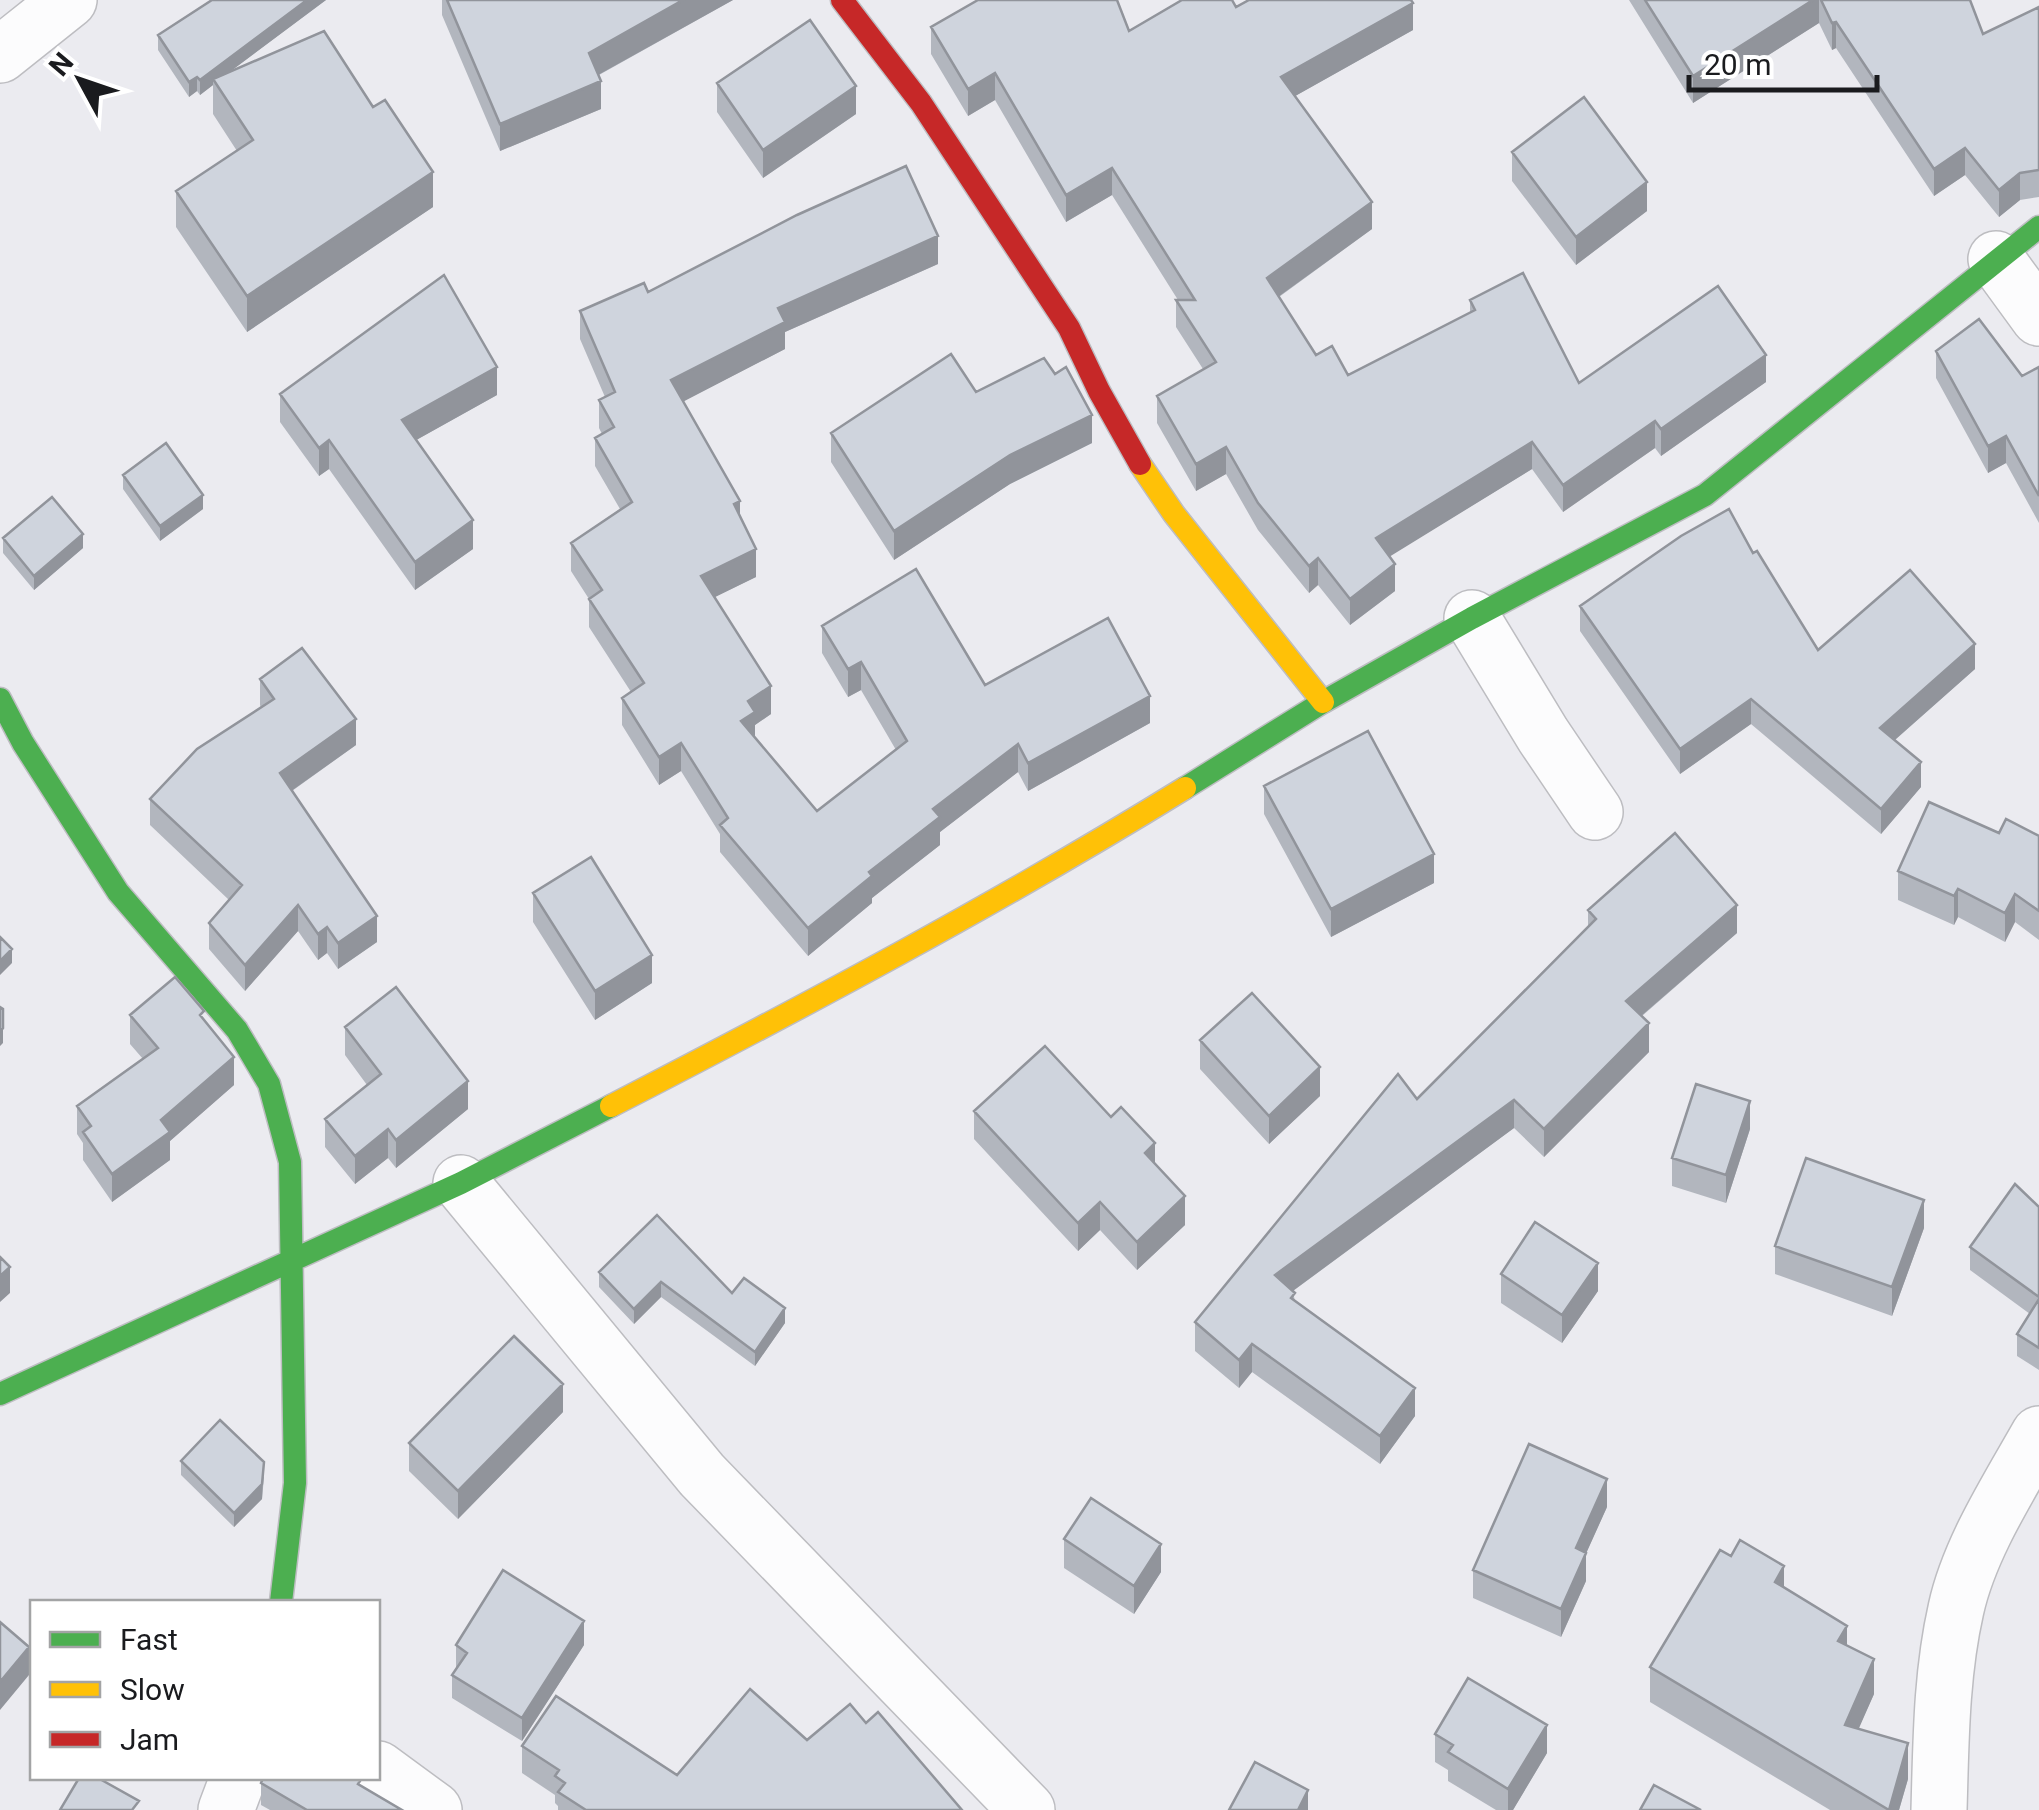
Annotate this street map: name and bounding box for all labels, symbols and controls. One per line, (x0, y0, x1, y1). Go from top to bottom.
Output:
north arrow (30, 30, 130, 130)
scale bar (1689, 30, 1876, 92)
text: N (42, 46, 80, 82)
text: 20 m (1704, 47, 1771, 82)
legend (30, 1600, 380, 1780)
text: Fast (120, 1622, 178, 1657)
text: Slow (120, 1672, 185, 1707)
text: Jam (120, 1722, 179, 1757)

